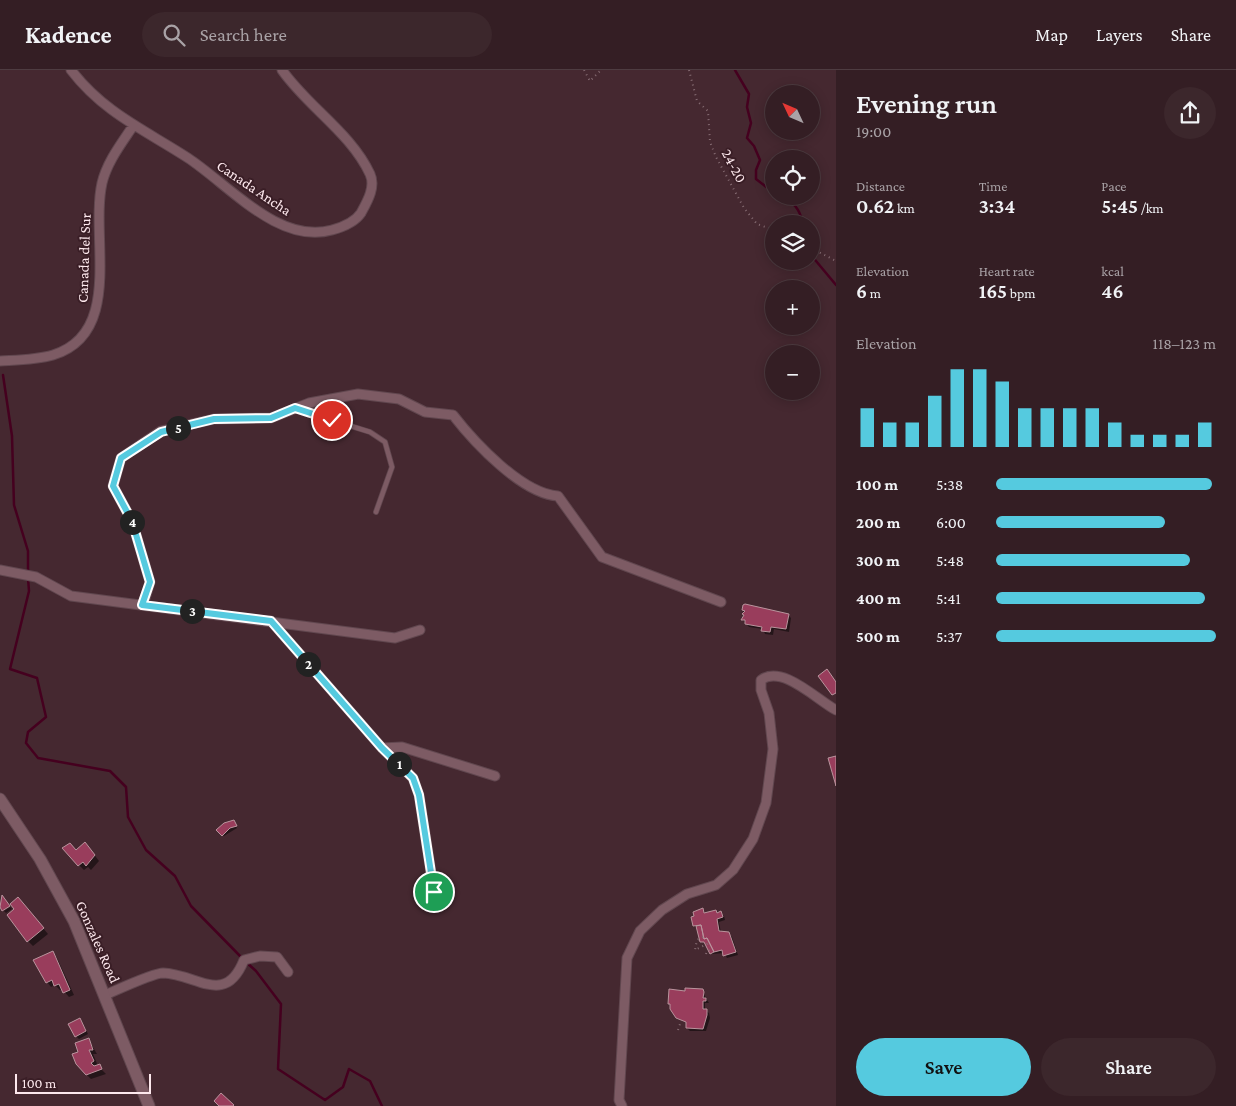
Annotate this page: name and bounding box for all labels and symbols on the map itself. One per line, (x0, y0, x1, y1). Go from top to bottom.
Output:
north arrow (765, 85, 820, 140)
street label: 24-20 (719, 146, 749, 186)
street label: Canada Ancha (214, 157, 294, 219)
street label: Canada del Sur (74, 212, 94, 303)
pin (311, 399, 353, 441)
pin: 5 (166, 416, 190, 440)
pin: 4 (120, 510, 144, 534)
pin: 3 (180, 598, 204, 624)
pin: 2 (296, 652, 320, 676)
pin: 1 (386, 752, 412, 776)
pin (413, 871, 455, 913)
street label: Gonzales Road (73, 899, 123, 986)
scale bar (15, 1071, 151, 1094)

